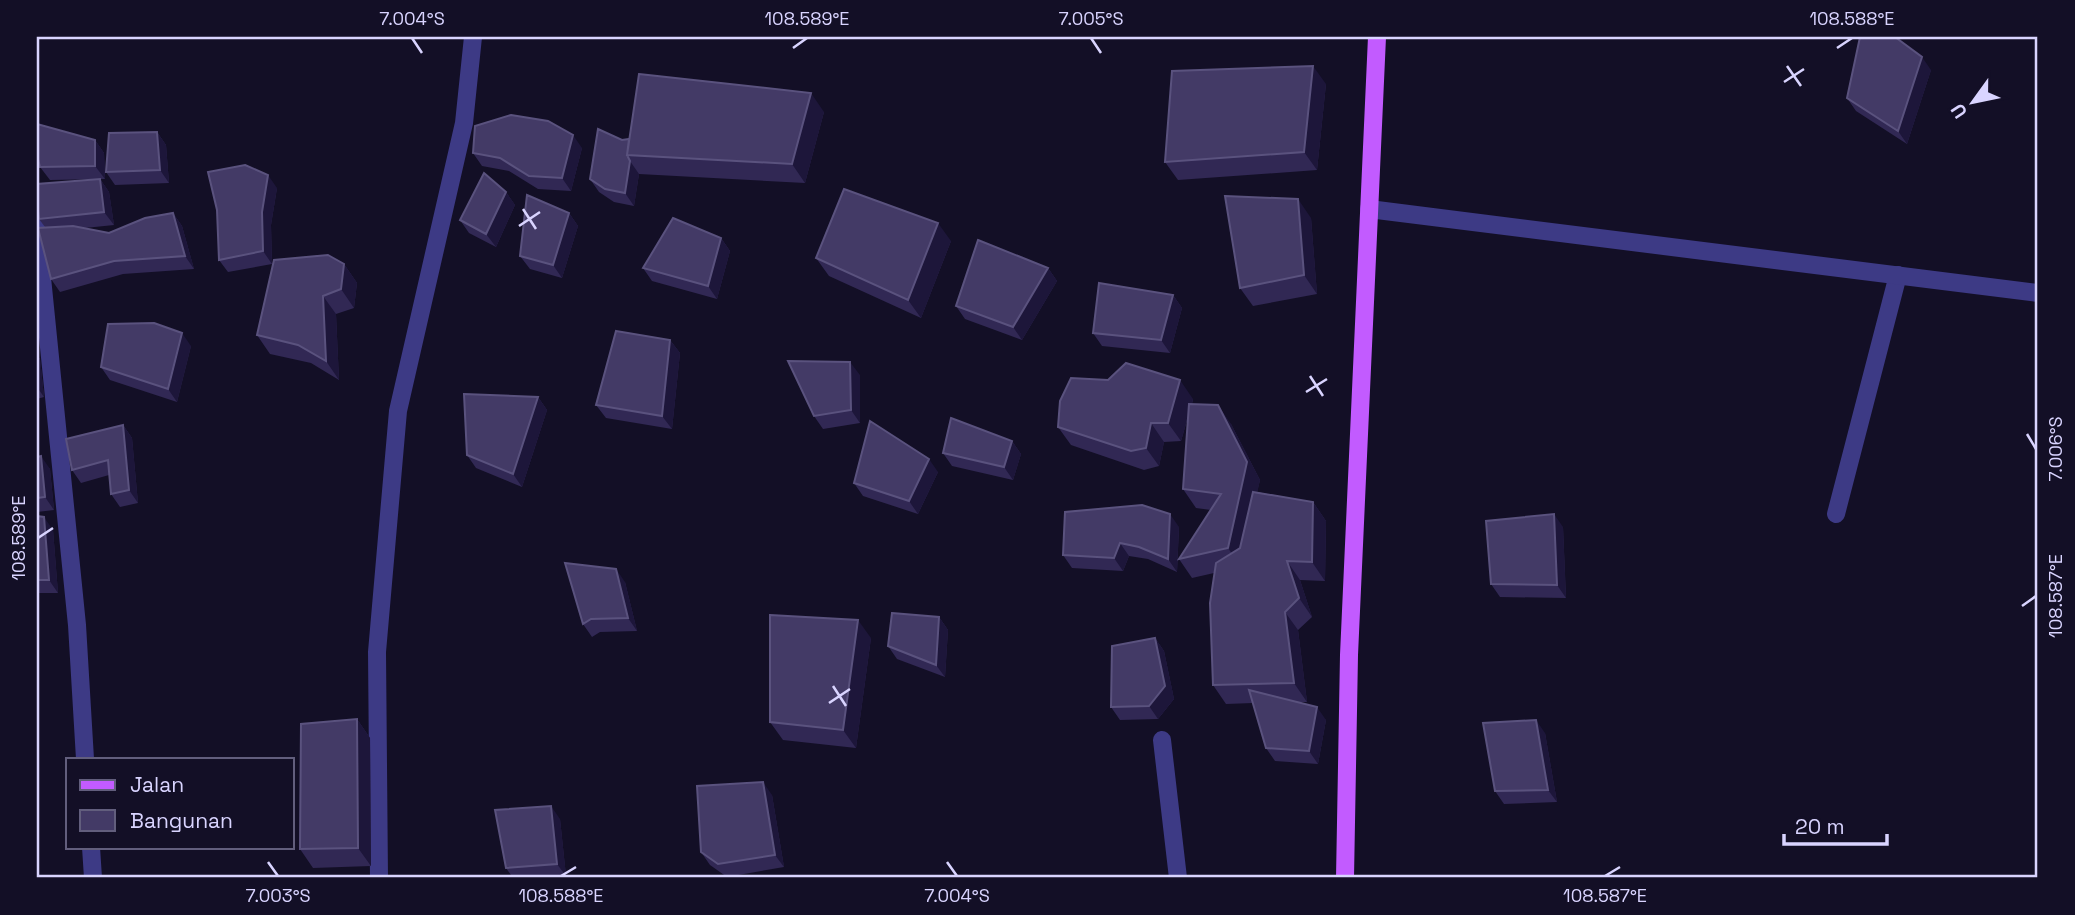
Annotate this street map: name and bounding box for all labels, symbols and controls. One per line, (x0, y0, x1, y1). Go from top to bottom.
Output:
text: 7.004°S (379, 7, 445, 30)
text: 108.589°E (765, 7, 849, 30)
text: 7.005°S (1059, 7, 1124, 30)
text: 108.588°E (1809, 7, 1895, 30)
north arrow (1938, 66, 2008, 136)
text: U (1945, 99, 1973, 123)
text: 7.006°S (2044, 416, 2067, 482)
text: 108.589°E (7, 496, 30, 580)
text: 108.587°E (2044, 554, 2067, 638)
legend (66, 758, 294, 848)
text: Jalan (130, 771, 184, 798)
scale bar (1784, 803, 1888, 847)
text: Bangunan (130, 807, 233, 834)
text: 20 m (1795, 813, 1845, 840)
text: 7.003°S (245, 884, 311, 907)
text: 108.588°E (518, 884, 604, 907)
text: 7.004°S (924, 884, 990, 907)
text: 108.587°E (1563, 884, 1647, 907)

